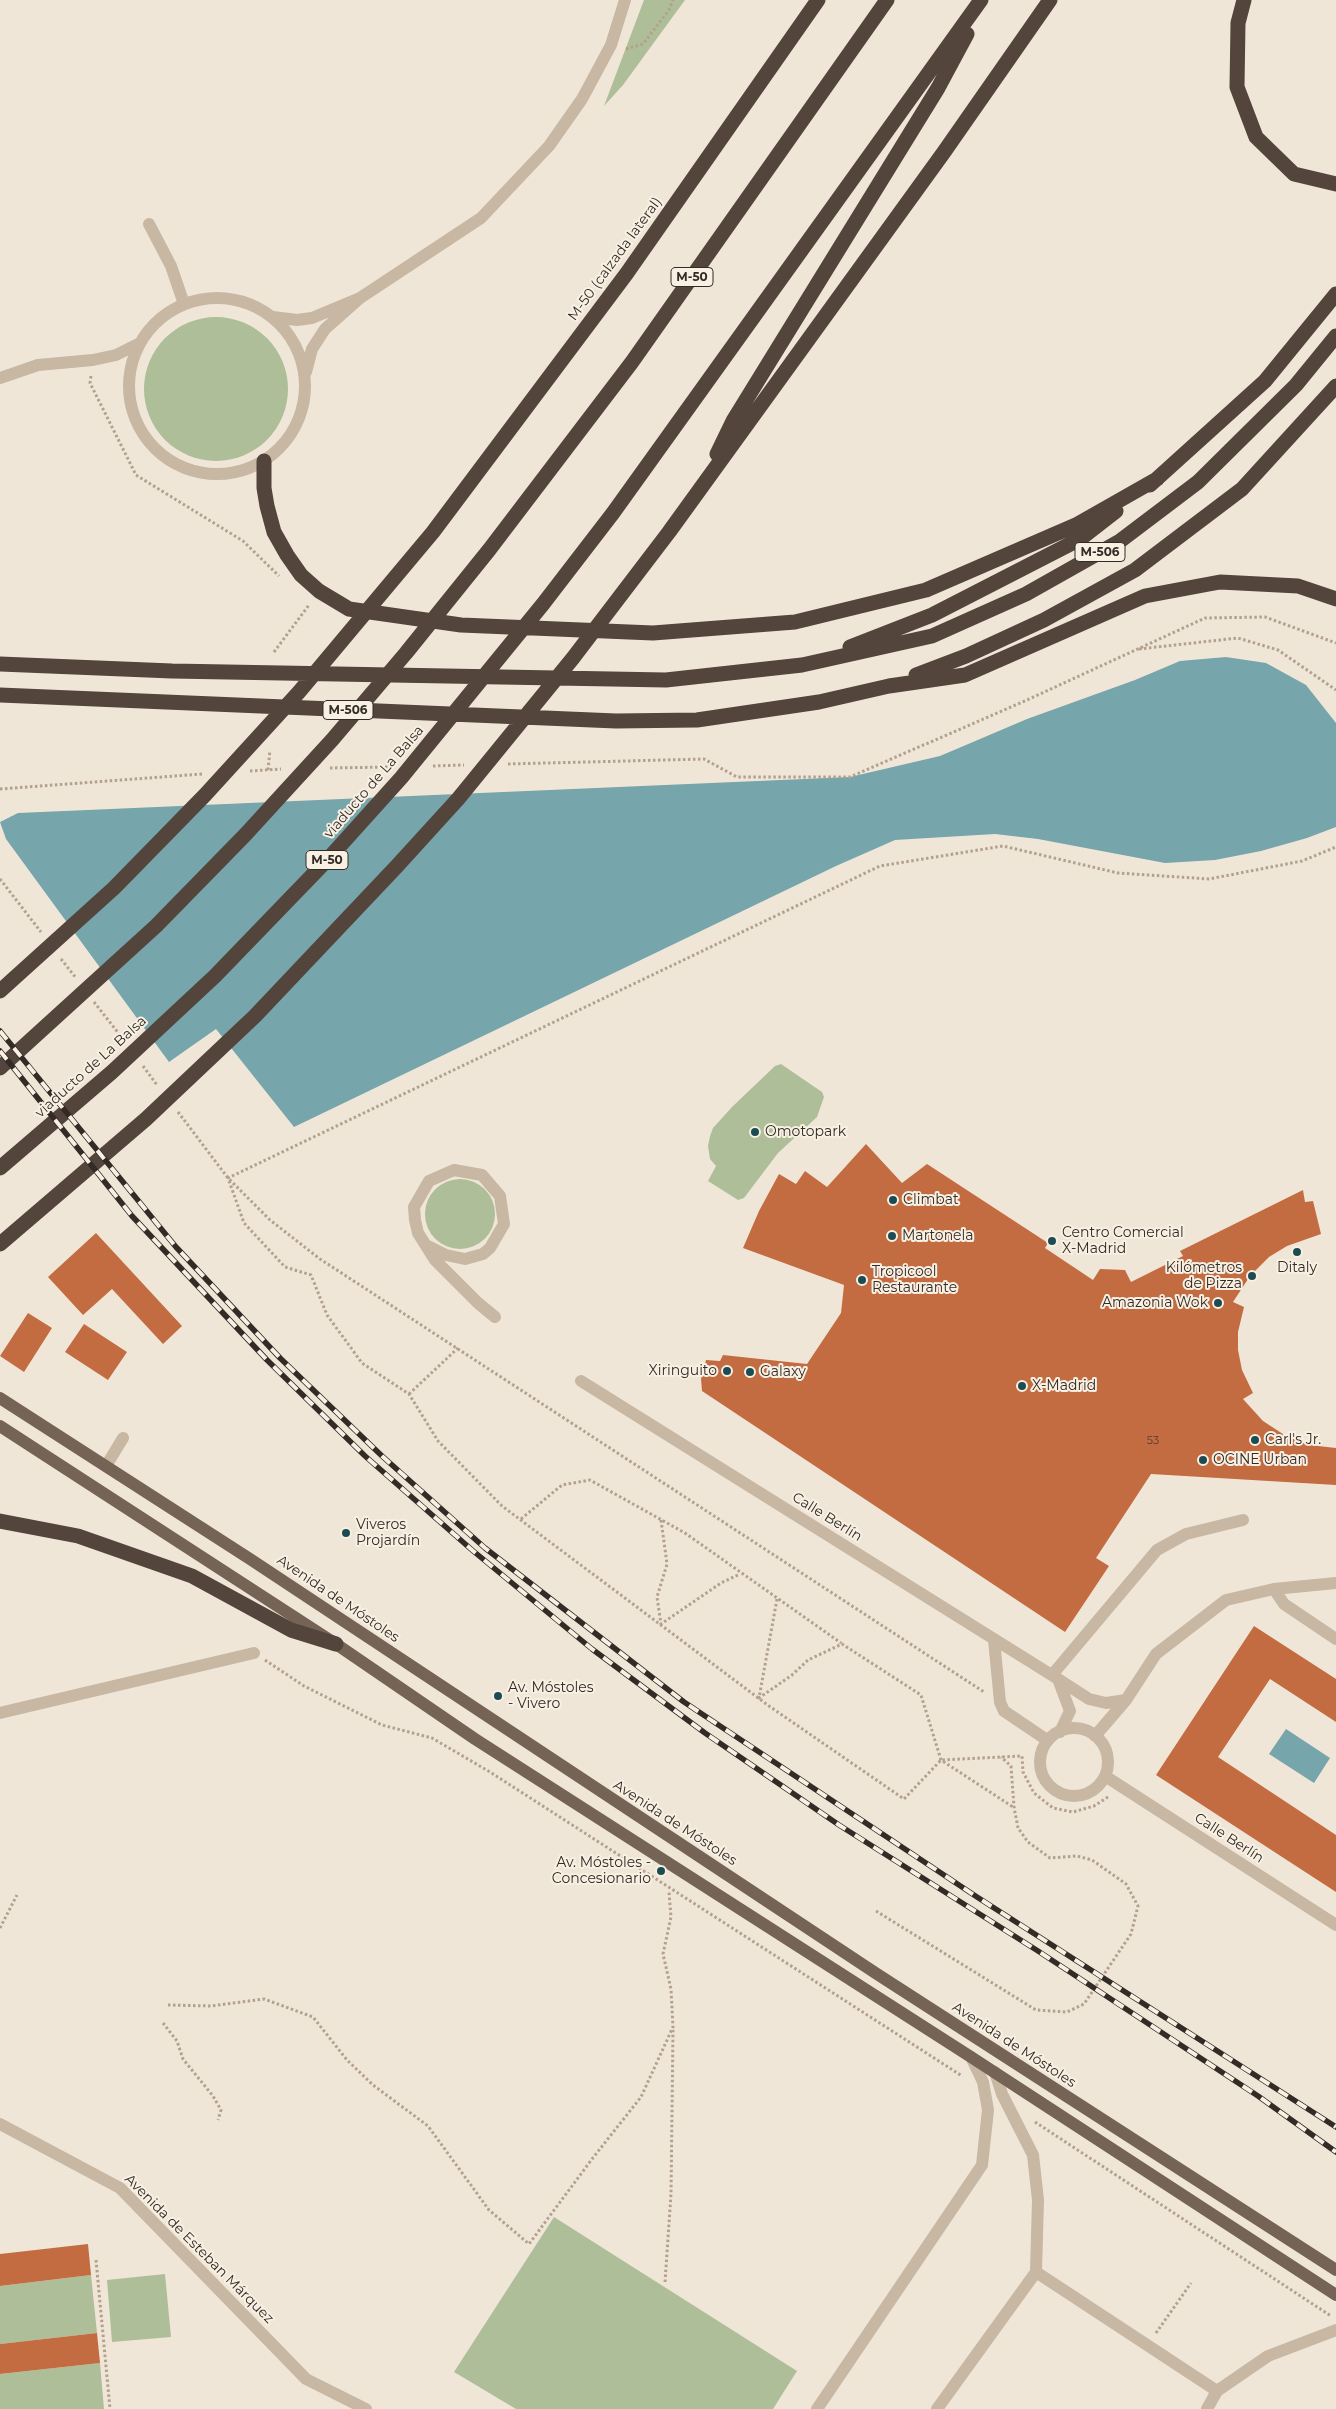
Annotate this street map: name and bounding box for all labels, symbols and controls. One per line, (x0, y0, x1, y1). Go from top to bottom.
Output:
street label: M-50 (calzada lateral) (565, 194, 665, 324)
road number: M-50 (671, 268, 713, 286)
road number: M-506 (1075, 542, 1125, 562)
road number: M-506 (323, 700, 373, 720)
street label: viaducto de La Balsa (320, 722, 428, 842)
road number: M-50 (306, 850, 348, 870)
street label: viaducto de La Balsa (32, 1013, 150, 1121)
place label: Omotopark (765, 1124, 846, 1140)
marker: Omotopark (749, 1126, 761, 1138)
place label: Climbat (903, 1192, 959, 1208)
marker: Climbat (887, 1194, 899, 1206)
place label: Centro Comercial X-Madrid (1062, 1225, 1184, 1258)
place label: Martonela (902, 1228, 974, 1244)
marker: Martonela (886, 1230, 898, 1242)
marker: Centro Comercial X-Madrid (1046, 1235, 1058, 1247)
marker: Ditaly (1291, 1246, 1303, 1258)
place label: Kilómetros de Pizza (1166, 1260, 1242, 1292)
place label: Ditaly (1277, 1260, 1317, 1276)
place label: Tropicool Restaurante (872, 1264, 957, 1296)
marker: Kilómetros de Pizza (1246, 1270, 1258, 1282)
marker: Tropicool Restaurante (856, 1274, 868, 1286)
place label: Amazonia Wok (1102, 1295, 1208, 1311)
marker: Amazonia Wok (1212, 1297, 1224, 1309)
place label: Xiringuito (648, 1363, 717, 1379)
place label: Galaxy (760, 1364, 806, 1380)
marker: Xiringuito (721, 1365, 733, 1377)
marker: Galaxy (744, 1366, 756, 1378)
place label: X-Madrid (1032, 1378, 1096, 1394)
marker: X-Madrid (1016, 1380, 1028, 1392)
place label: Carl's Jr. (1265, 1432, 1321, 1448)
house number: 53 (1147, 1434, 1159, 1448)
marker: Carl's Jr. (1249, 1434, 1261, 1446)
place label: OCINE Urban (1213, 1452, 1307, 1468)
marker: OCINE Urban (1197, 1454, 1209, 1466)
street label: Calle Berlín (789, 1489, 865, 1545)
place label: Viveros Projardín (356, 1517, 420, 1550)
marker: Viveros Projardín (340, 1527, 352, 1539)
street label: Avenida de Móstoles (274, 1552, 402, 1646)
place label: Av. Móstoles - Vivero (508, 1680, 594, 1712)
marker: Av. Móstoles - Vivero (492, 1690, 504, 1702)
street label: Avenida de Móstoles (610, 1777, 740, 1869)
street label: Calle Berlín (1191, 1809, 1267, 1867)
place label: Av. Móstoles - Concesionario (552, 1855, 651, 1888)
marker: Av. Móstoles - Concesionario (655, 1865, 667, 1877)
street label: Avenida de Móstoles (949, 1999, 1079, 2091)
street label: Avenida de Esteban Márquez (121, 2171, 277, 2327)

